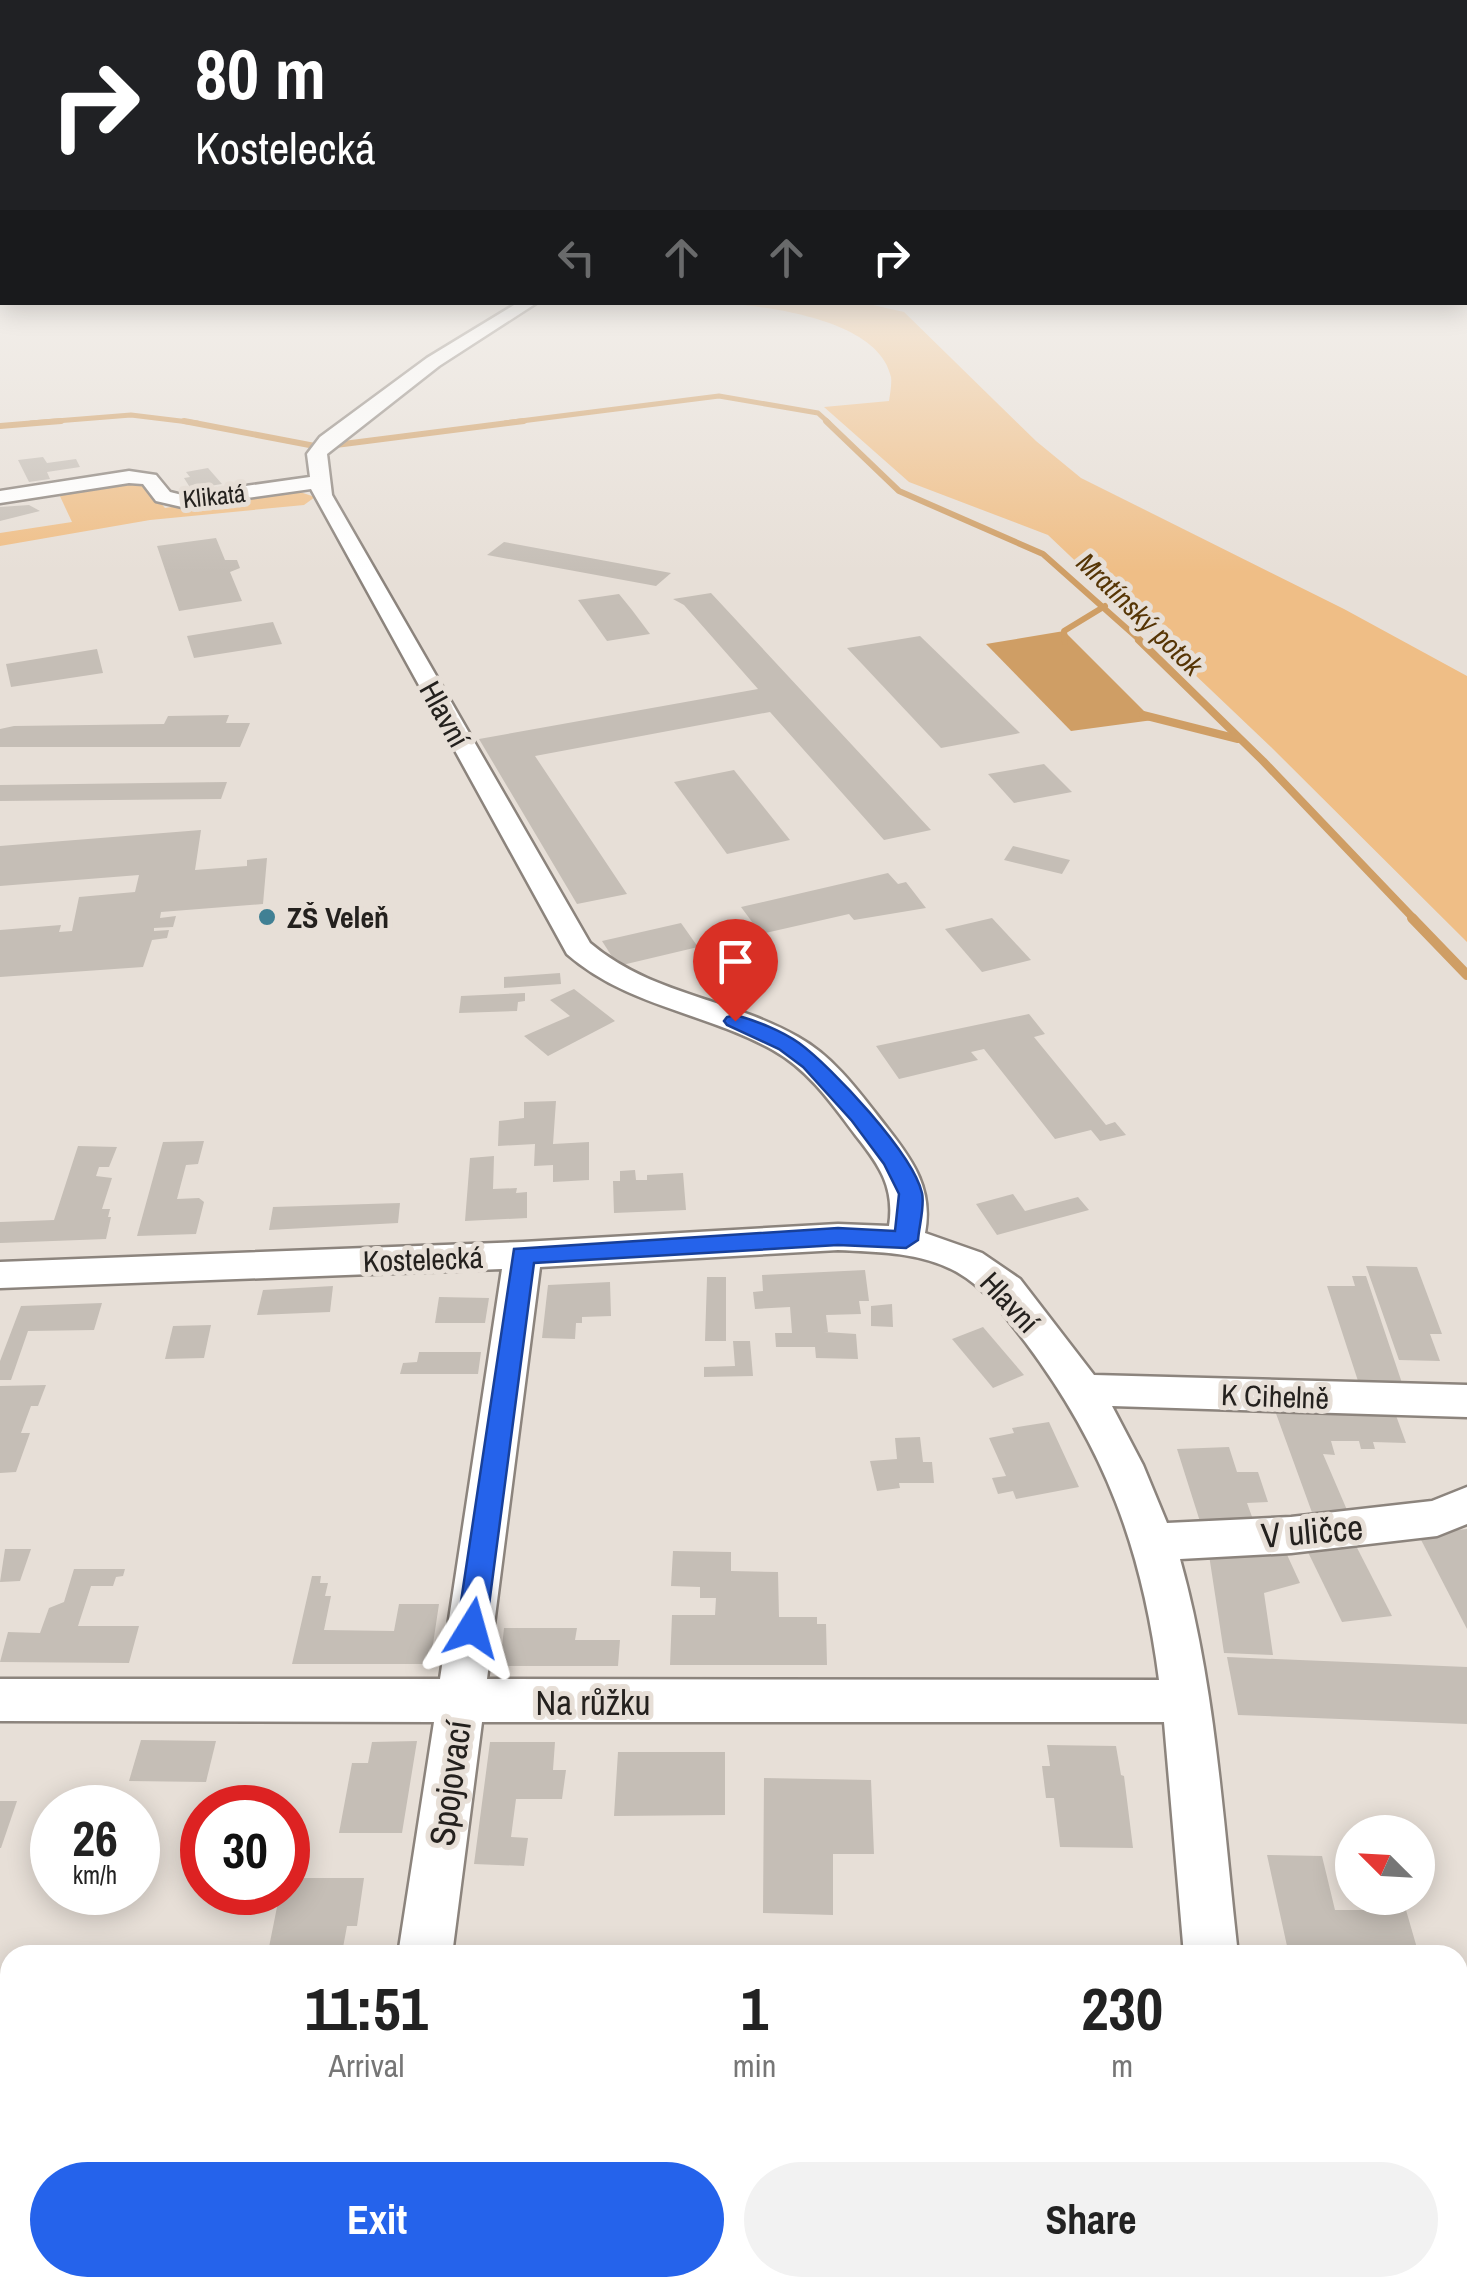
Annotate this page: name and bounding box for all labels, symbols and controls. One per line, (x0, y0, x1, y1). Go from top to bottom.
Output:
text: 80 m (195, 27, 326, 121)
icon: right (30, 40, 160, 170)
text: Kostelecká (195, 117, 376, 178)
icon: left (549, 230, 604, 285)
icon: ahead (654, 230, 709, 285)
icon: ahead (759, 230, 814, 285)
icon: right (864, 230, 919, 285)
street label: Klikatá (181, 476, 248, 516)
water label: Mratínský potok (1069, 544, 1213, 685)
street label: Hlavní (411, 674, 479, 754)
place label: ZŠ Veleň (287, 897, 389, 937)
marker: ZŠ Veleň (256, 906, 278, 928)
pin (693, 919, 778, 1022)
icon: arrive (708, 934, 763, 989)
street label: Kostelecká (362, 1237, 484, 1281)
street label: Hlavní (972, 1263, 1049, 1341)
street label: K Cihelně (1220, 1374, 1330, 1418)
street label: V uličce (1259, 1503, 1365, 1559)
position arrow (420, 1576, 524, 1680)
street label: Na růžku (536, 1679, 650, 1726)
street label: Spojovací (418, 1716, 482, 1849)
speed limit sign: 30 (180, 1785, 310, 1915)
text: 26 (72, 1804, 118, 1872)
north arrow (1335, 1815, 1435, 1915)
map controls (1335, 1815, 1435, 1915)
text: km/h (73, 1858, 117, 1892)
text: 11:51 (305, 1968, 428, 2049)
text: 1 (741, 1968, 768, 2049)
text: 230 (1081, 1968, 1163, 2049)
text: Arrival (328, 2044, 404, 2087)
text: min (733, 2044, 776, 2087)
text: m (1111, 2044, 1133, 2087)
button: Exit (30, 2162, 724, 2277)
button: Share (744, 2162, 1438, 2277)

